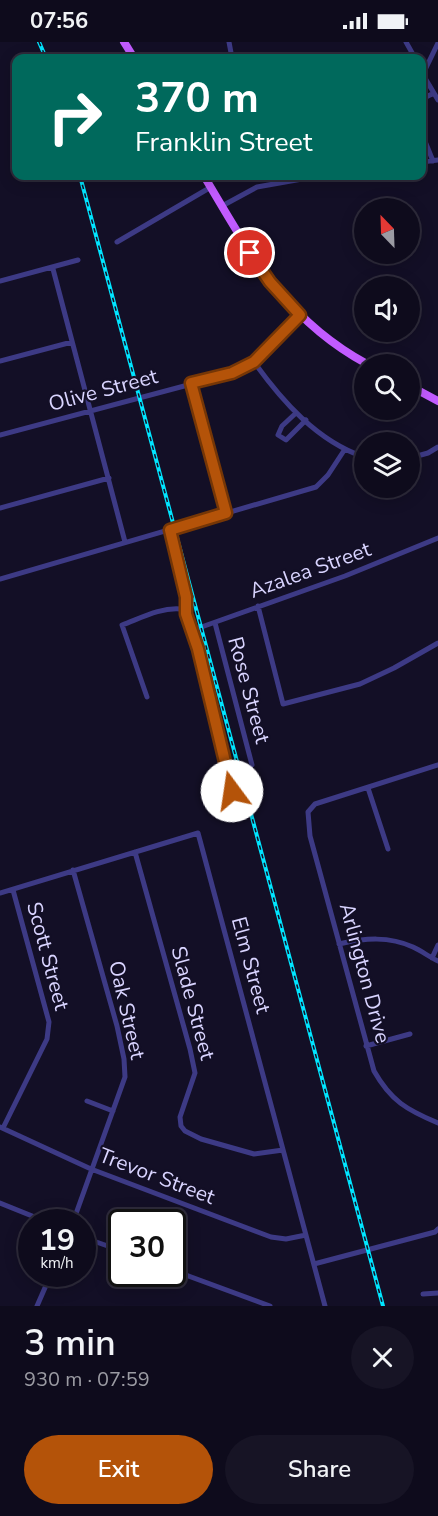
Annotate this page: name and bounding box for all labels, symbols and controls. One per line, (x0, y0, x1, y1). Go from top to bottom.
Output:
text: 07:56 (30, 6, 88, 36)
text: 370 m (135, 70, 259, 127)
icon: right (36, 78, 114, 156)
text: Franklin Street (135, 124, 312, 161)
north arrow (354, 198, 420, 264)
map controls (354, 198, 420, 498)
pin (224, 227, 275, 278)
icon: arrive (233, 236, 266, 269)
button: sound (354, 276, 420, 342)
button: search (354, 354, 420, 420)
street label: Olive Street (45, 362, 161, 418)
button: layers (354, 432, 420, 498)
street label: Azalea Street (245, 535, 375, 605)
street label: Rose Street (221, 634, 277, 747)
position arrow (200, 759, 264, 823)
street label: Scott Street (20, 899, 76, 1014)
street label: Arlington Drive (333, 900, 397, 1046)
street label: Elm Street (225, 913, 278, 1017)
street label: Slade Street (164, 943, 222, 1063)
street label: Oak Street (102, 958, 152, 1063)
street label: Trevor Street (95, 1141, 220, 1211)
speed limit sign: 30 (108, 1209, 186, 1287)
text: 19 (39, 1220, 75, 1261)
text: km/h (40, 1253, 74, 1273)
text: 3 min (24, 1319, 116, 1368)
button: close (351, 1326, 414, 1389)
text: 930 m · 07:59 (24, 1366, 150, 1393)
button: Exit (24, 1435, 213, 1504)
button: Share (225, 1435, 414, 1504)

